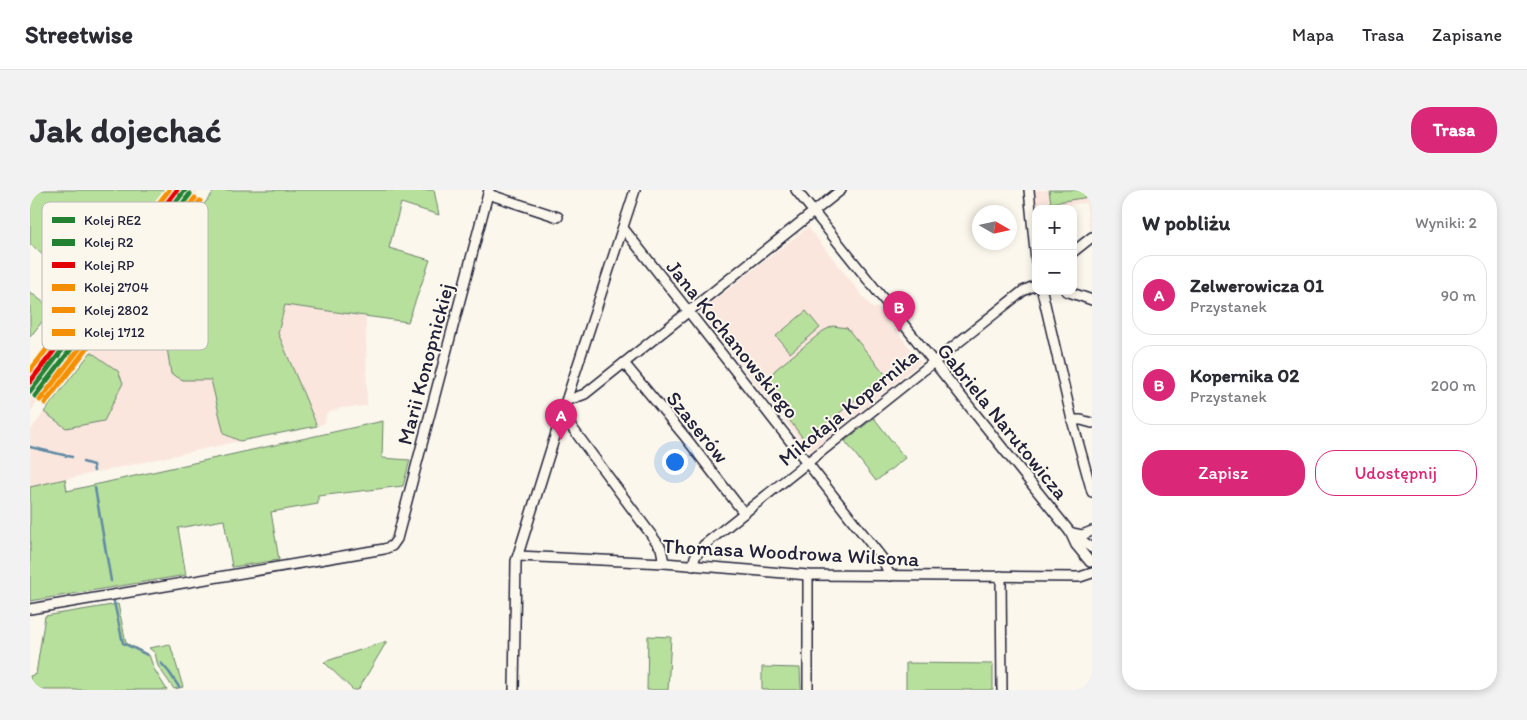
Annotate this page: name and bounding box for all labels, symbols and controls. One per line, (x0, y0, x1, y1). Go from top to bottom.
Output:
text: Streetwise (25, 20, 133, 49)
text: Mapa (1292, 24, 1334, 46)
text: Trasa (1362, 24, 1404, 46)
text: Zapisane (1432, 24, 1502, 46)
button: Trasa (1411, 107, 1497, 153)
text: Jak dojechać (30, 109, 222, 151)
legend (42, 202, 208, 350)
north arrow (972, 205, 1017, 250)
map controls (1032, 205, 1077, 295)
button: + (1032, 205, 1077, 250)
text: W pobliżu (1142, 210, 1230, 235)
text: Kolej RE2 (84, 212, 142, 229)
text: Wyniki: 2 (1415, 213, 1477, 232)
text: Kolej R2 (84, 234, 134, 251)
button: − (1032, 250, 1077, 295)
street label: Jana Kochanowskiego (661, 255, 805, 423)
text: Kolej RP (84, 257, 134, 274)
text: Zelwerowicza 01 (1190, 274, 1324, 297)
text: Kolej 2704 (84, 279, 149, 296)
street label: Marii Konopnickiej (391, 280, 459, 448)
text: A (1154, 286, 1164, 305)
text: 90 m (1441, 286, 1476, 305)
pin: B (883, 291, 915, 332)
text: Przystanek (1190, 297, 1267, 316)
text: Kolej 2802 (84, 302, 149, 319)
text: Kolej 1712 (84, 324, 145, 341)
street label: Gabriela Narutowicza (932, 338, 1074, 505)
street label: Mikołaja Kopernika (773, 343, 923, 471)
text: Kopernika 02 (1190, 364, 1299, 387)
text: B (1154, 376, 1164, 395)
text: 200 m (1431, 376, 1476, 395)
street label: Szaserów (661, 386, 735, 468)
text: Przystanek (1190, 387, 1267, 406)
pin: A (545, 399, 577, 440)
your location (662, 449, 688, 475)
button: Zapisz (1142, 450, 1305, 496)
button: Udostępnij (1315, 450, 1477, 496)
street label: Thomasa Woodrowa Wilsona (662, 533, 920, 571)

